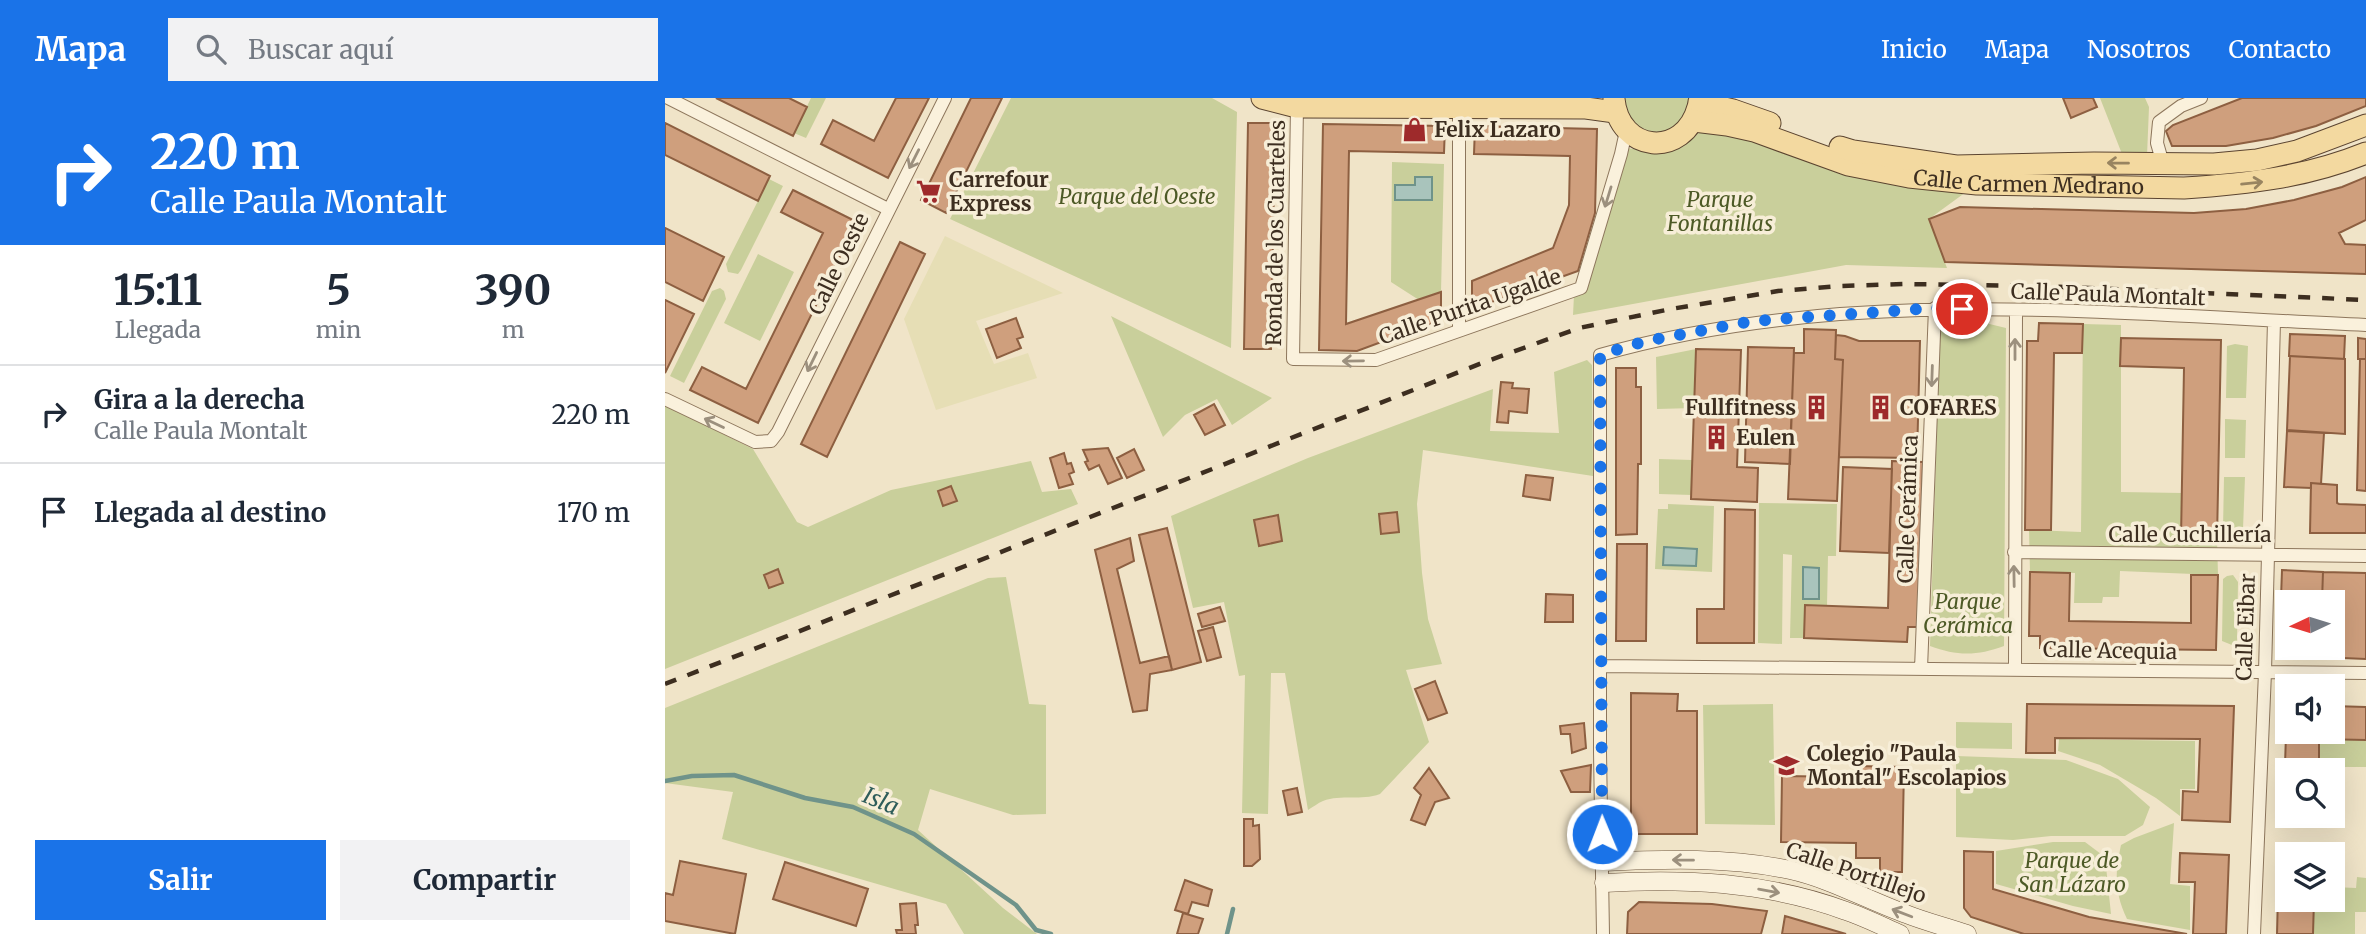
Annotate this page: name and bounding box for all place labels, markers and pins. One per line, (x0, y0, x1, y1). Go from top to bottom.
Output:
shop icon: Felix Lazaro (1400, 116, 1428, 144)
place label: Felix Lazaro (1434, 116, 1561, 143)
place label: Carrefour Express (949, 166, 1049, 217)
supermarket icon: Carrefour Express (915, 178, 943, 206)
pin (1932, 279, 1992, 339)
place label: Fullfitness (1685, 394, 1796, 421)
building icon: Fullfitness (1802, 394, 1830, 422)
building icon: COFARES (1866, 394, 1894, 422)
place label: COFARES (1900, 394, 1997, 421)
building icon: Eulen (1702, 424, 1730, 452)
place label: Eulen (1736, 424, 1795, 451)
place label: Colegio "Paula Montal" Escolapios (1807, 740, 2007, 791)
school or university icon: Colegio "Paula Montal" Escolapios (1773, 752, 1801, 780)

